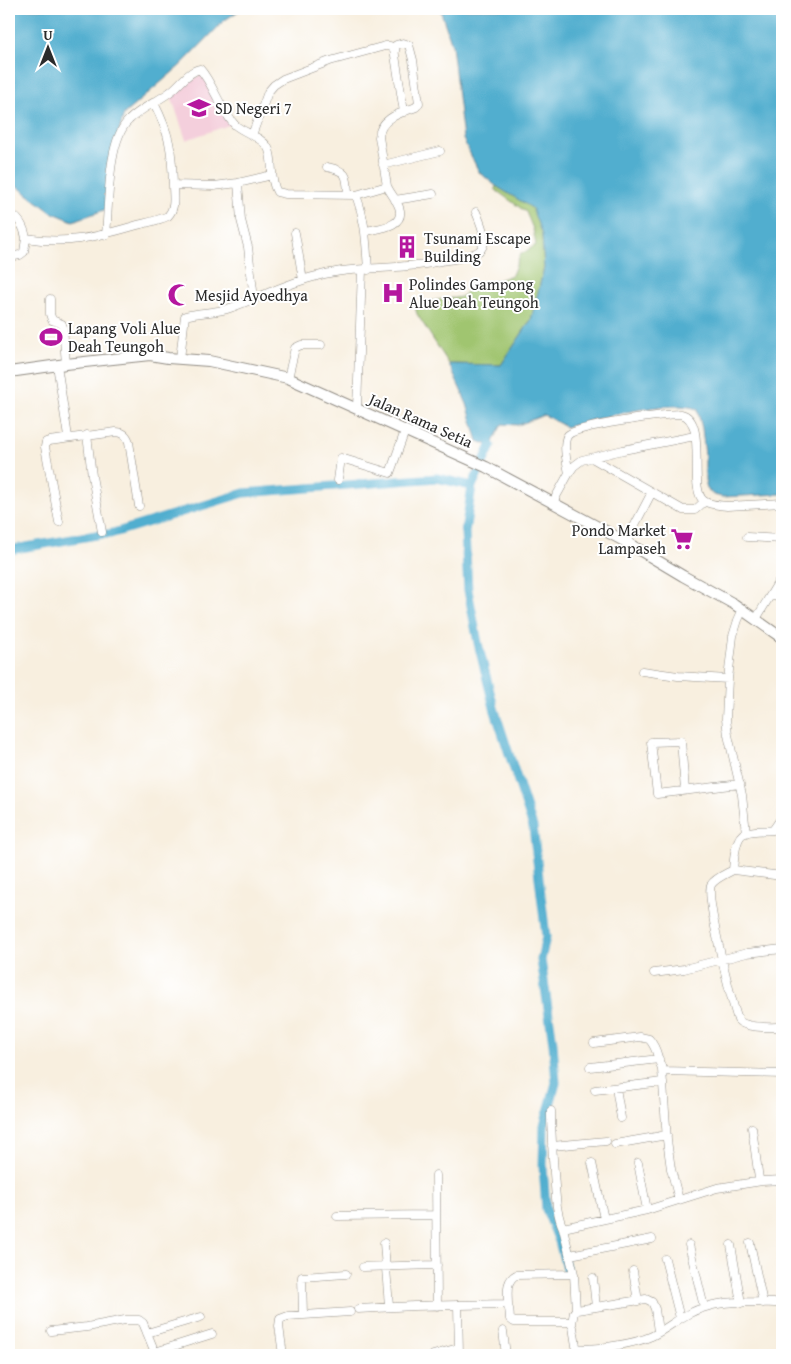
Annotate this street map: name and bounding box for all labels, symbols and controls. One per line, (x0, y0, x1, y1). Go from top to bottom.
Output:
north arrow (22, 22, 72, 72)
text: U (43, 25, 53, 45)
school or university icon: SD Negeri 7 (186, 95, 212, 121)
place label: SD Negeri 7 (215, 96, 292, 120)
place label: Tsunami Escape Building (424, 226, 531, 268)
building icon: Tsunami Escape Building (394, 234, 420, 260)
place label: Polindes Gampong Alue Deah Teungoh (409, 272, 539, 314)
hospital icon: Polindes Gampong Alue Deah Teungoh (380, 280, 406, 306)
mosque icon: Mesjid Ayoedhya (166, 282, 192, 308)
place label: Mesjid Ayoedhya (195, 283, 308, 307)
place label: Lapang Voli Alue Deah Teungoh (68, 316, 181, 358)
sports icon: Lapang Voli Alue Deah Teungoh (38, 324, 64, 350)
street label: Jalan Rama Setia (364, 386, 477, 454)
place label: Pondo Market Lampaseh (572, 518, 666, 560)
supermarket icon: Pondo Market Lampaseh (669, 526, 695, 552)

